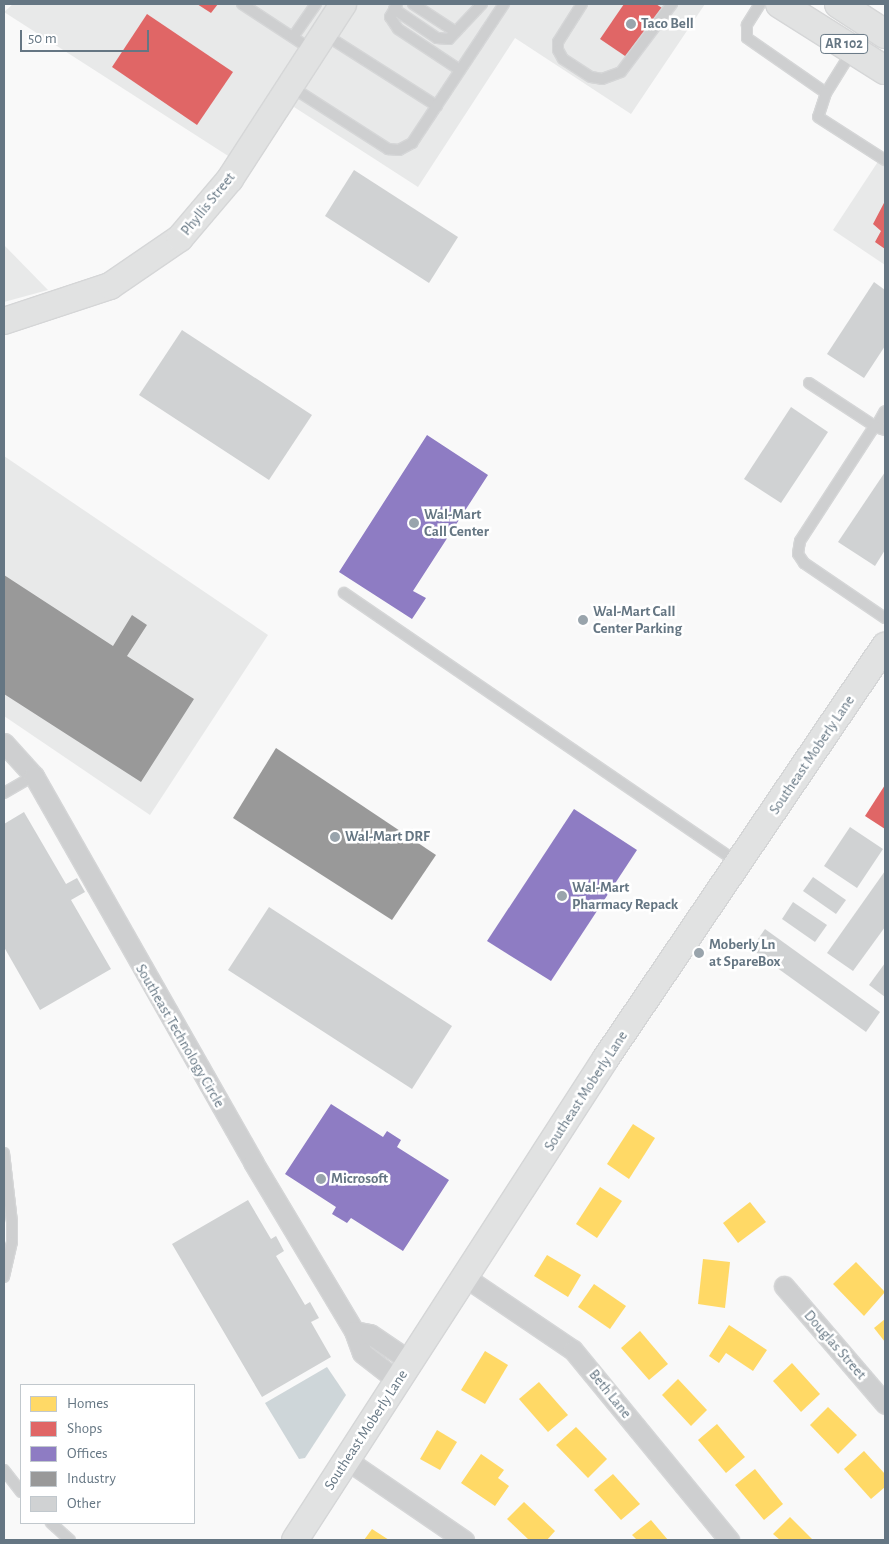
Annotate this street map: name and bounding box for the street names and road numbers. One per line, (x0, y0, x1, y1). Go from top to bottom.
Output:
road number: AR 102 (819, 33, 869, 56)
street label: Phyllis Street (177, 169, 239, 239)
street label: Southeast Moberly Lane (765, 692, 859, 818)
street label: Southeast Technology Circle (132, 961, 228, 1111)
street label: Southeast Moberly Lane (540, 1028, 632, 1154)
street label: Douglas Street (800, 1307, 870, 1383)
street label: Beth Lane (585, 1366, 635, 1422)
street label: Southeast Moberly Lane (320, 1367, 412, 1493)

